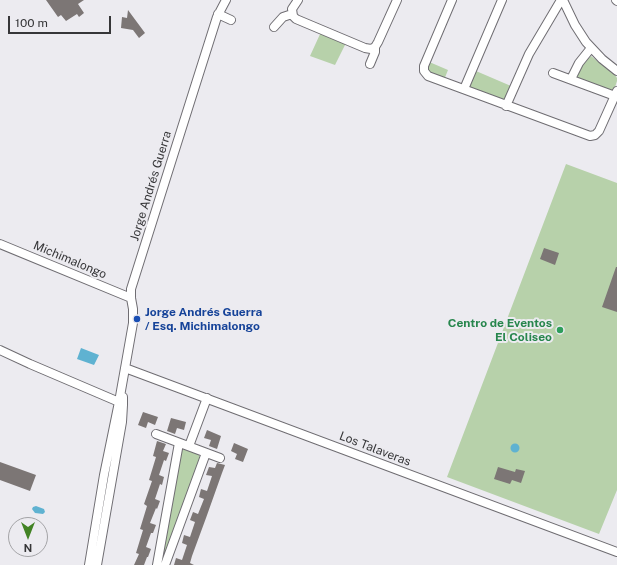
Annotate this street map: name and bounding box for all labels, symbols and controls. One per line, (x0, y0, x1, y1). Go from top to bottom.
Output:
scale bar (10, 8, 113, 34)
text: 100 m (15, 16, 48, 30)
street label: Jorge Andrés Guerra (127, 129, 175, 243)
street label: Michimalongo (31, 238, 109, 282)
place label: Jorge Andrés Guerra / Esq. Michimalongo (145, 305, 262, 333)
marker: Jorge Andrés Guerra / Esq. Michimalongo (132, 314, 142, 324)
place label: Centro de Eventos El Coliseo (448, 316, 552, 344)
marker: Centro de Eventos El Coliseo (555, 325, 565, 335)
street label: Los Talaveras (337, 429, 413, 469)
north arrow (8, 517, 48, 557)
text: N (24, 542, 32, 554)

